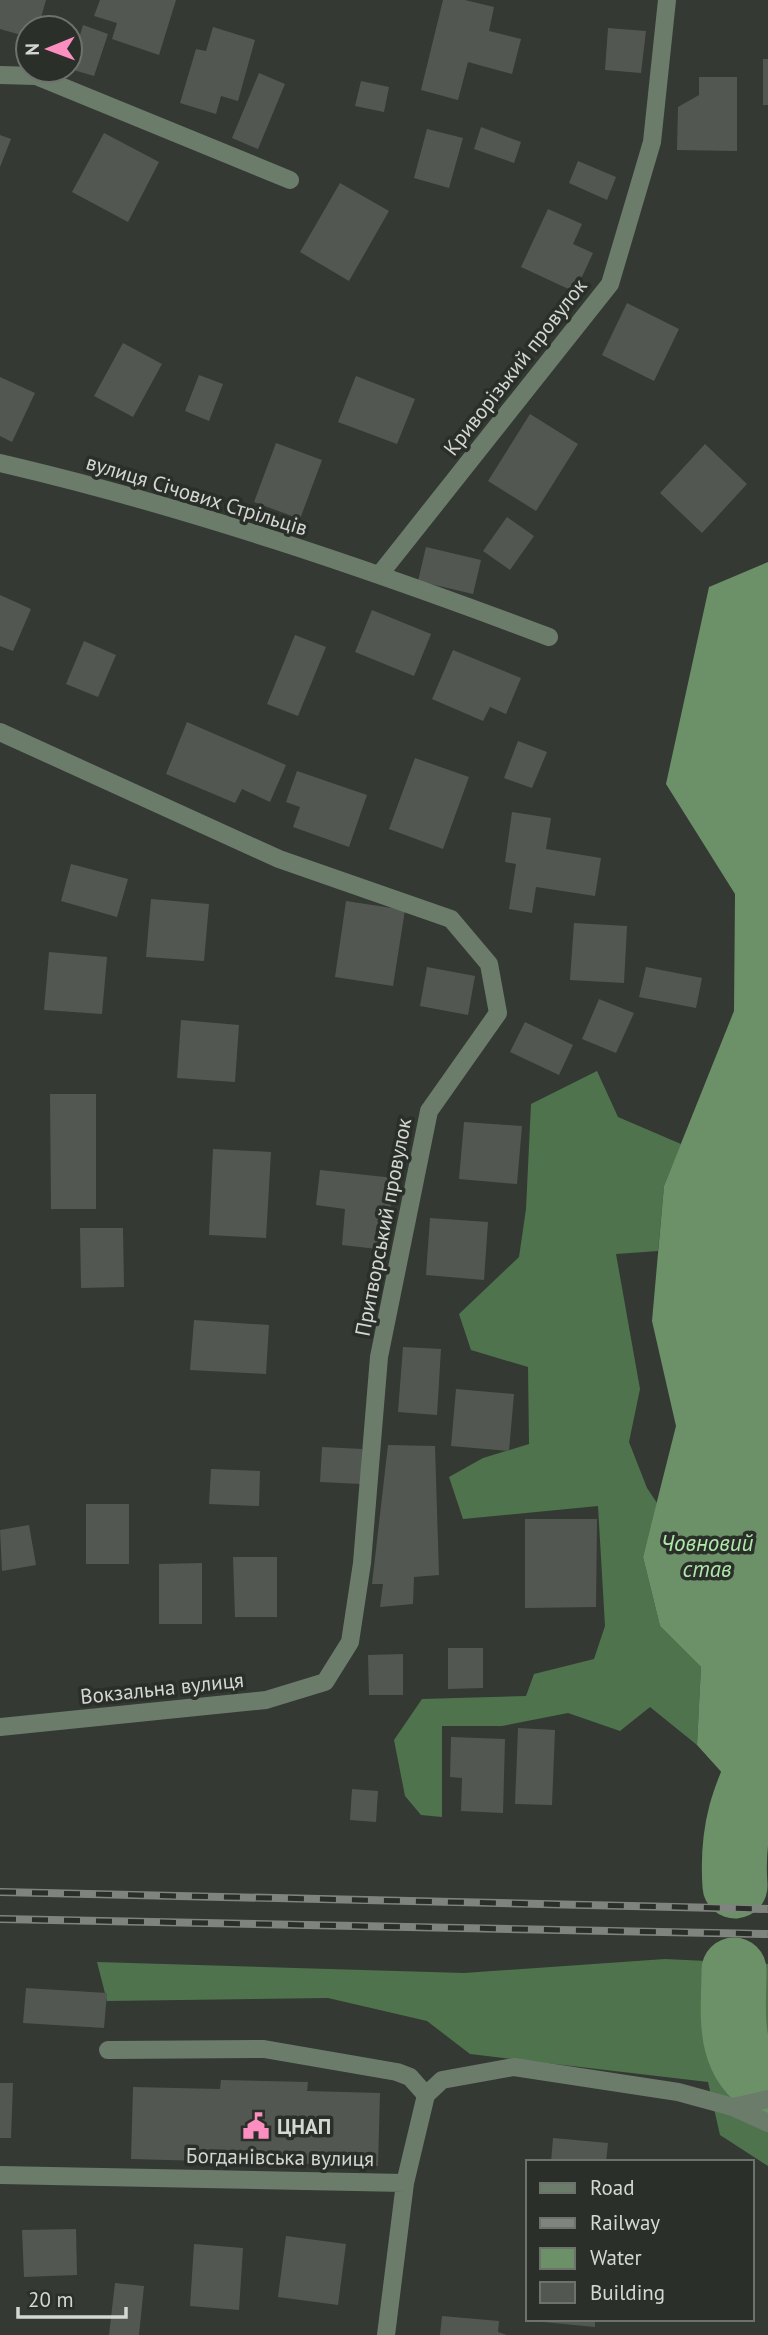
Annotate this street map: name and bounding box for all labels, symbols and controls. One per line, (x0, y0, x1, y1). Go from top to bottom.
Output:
north arrow (14, 14, 84, 84)
text: N (20, 43, 44, 56)
street label: Криворізький провулок (437, 273, 593, 461)
street label: вулиця Січових Стрільців (83, 448, 311, 542)
street label: Притворський провулок (349, 1116, 417, 1338)
water label: Човновий став (661, 1528, 754, 1583)
street label: Вокзальна вулиця (79, 1666, 245, 1710)
public building icon: ЦНАП (241, 2111, 271, 2141)
place label: ЦНАП (277, 2113, 331, 2140)
street label: Богданівська вулиця (186, 2142, 374, 2172)
legend (526, 2160, 754, 2321)
text: Road (590, 2174, 634, 2201)
text: Railway (590, 2209, 660, 2236)
text: Water (590, 2244, 642, 2271)
scale bar (18, 2276, 126, 2320)
text: Building (590, 2279, 665, 2306)
text: 20 m (28, 2286, 74, 2313)

